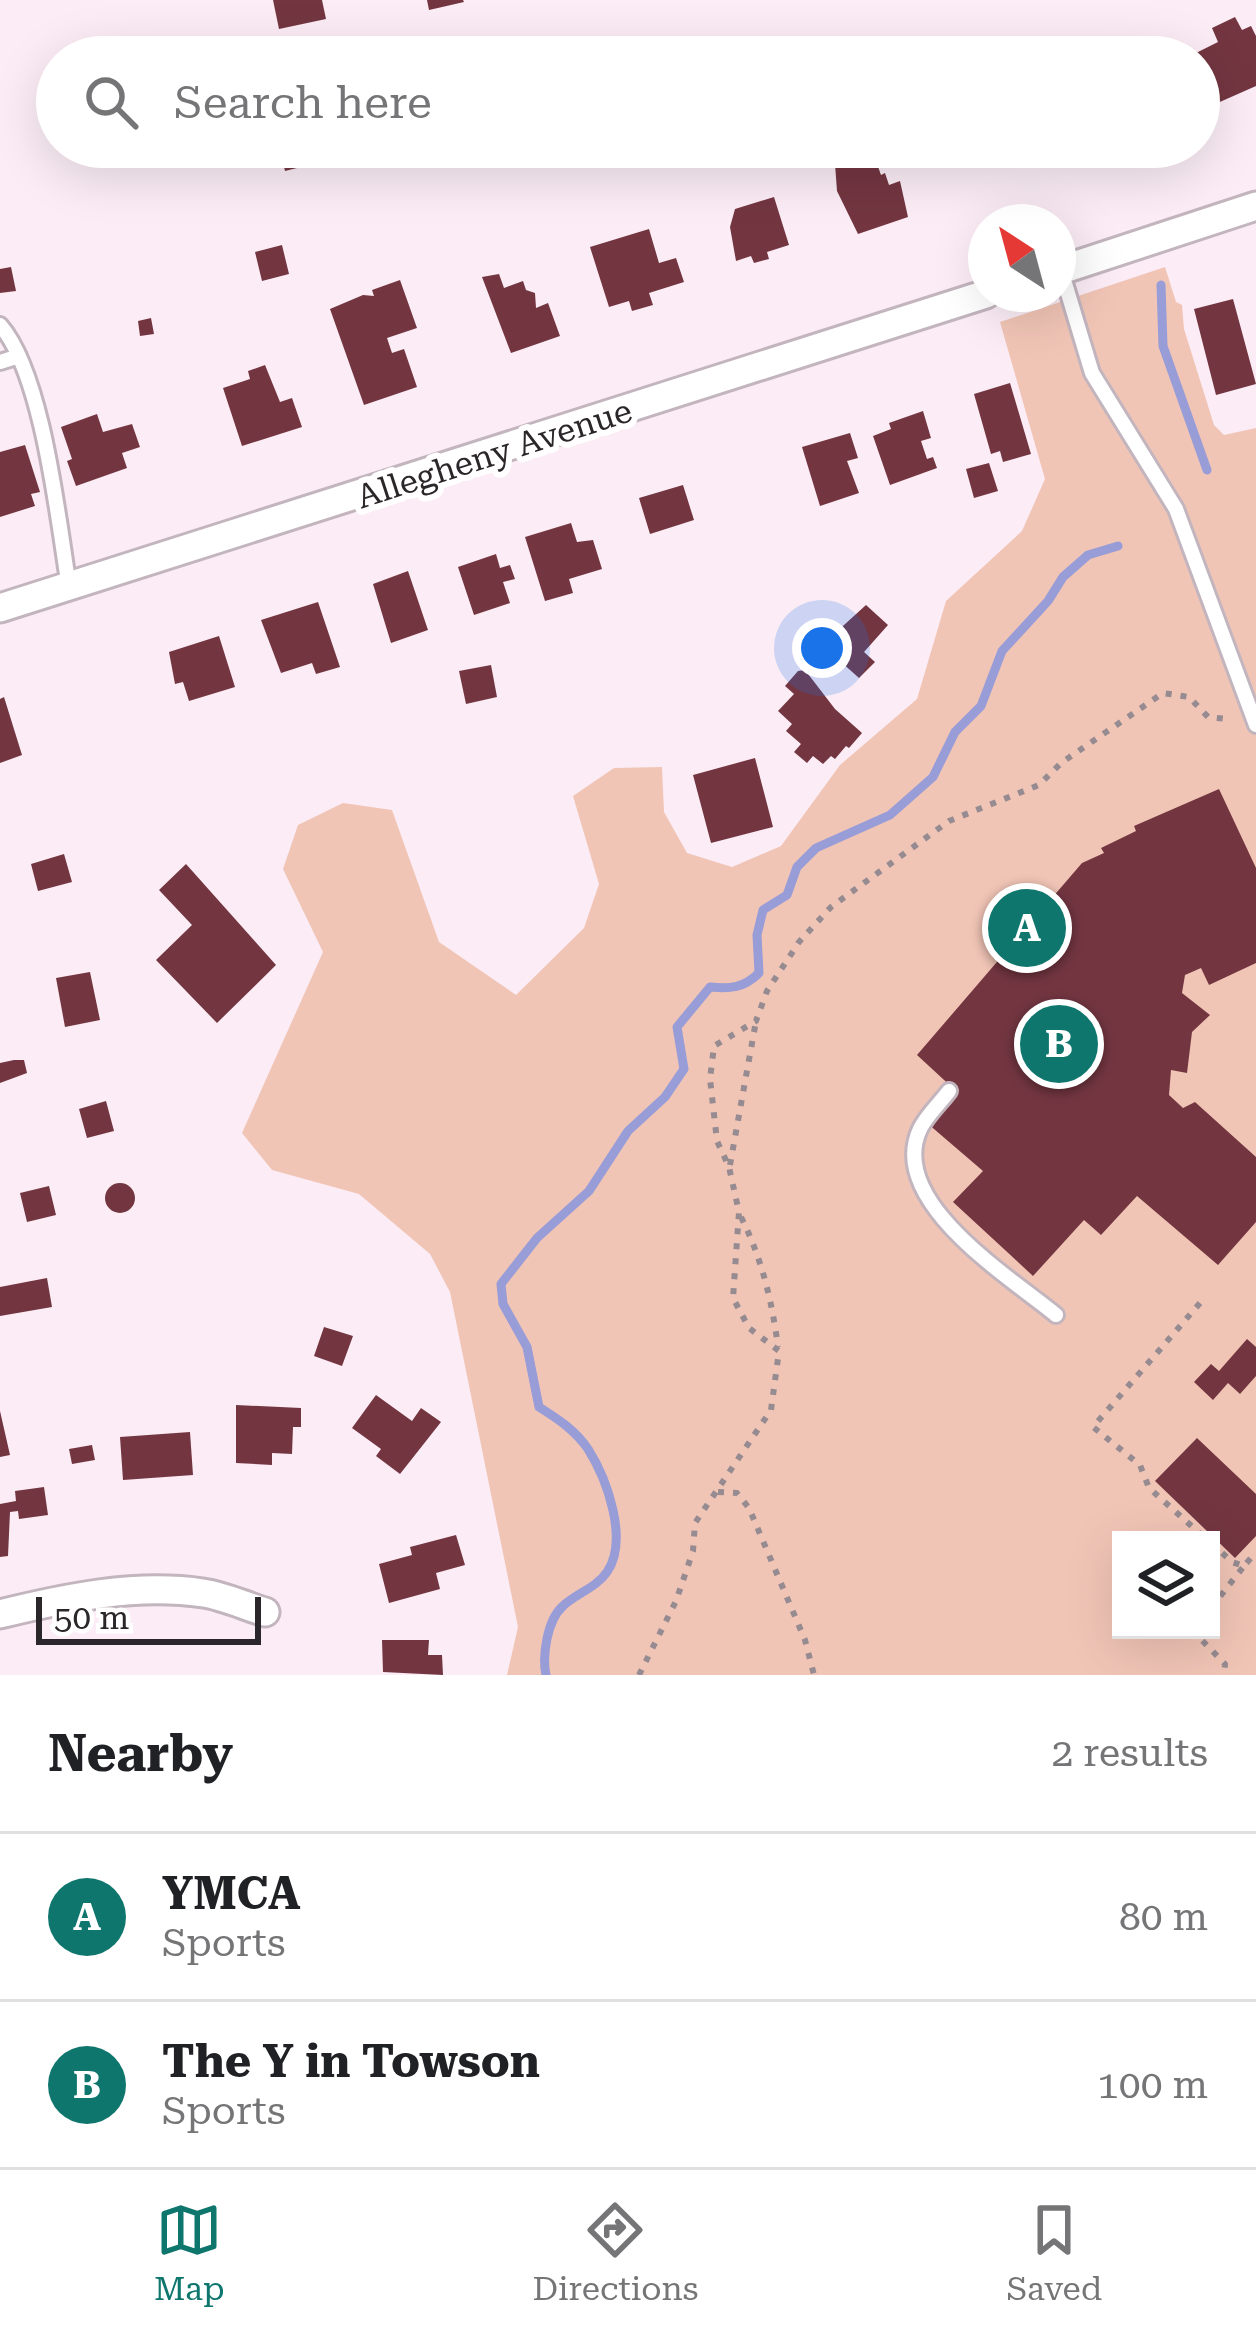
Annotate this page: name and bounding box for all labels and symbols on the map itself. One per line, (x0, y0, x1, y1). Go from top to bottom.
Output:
north arrow (968, 204, 1076, 312)
street label: Allegheny Avenue (352, 391, 637, 516)
your location (792, 618, 852, 678)
pin: A (988, 883, 1066, 973)
pin: B (1020, 999, 1098, 1089)
scale bar (36, 1591, 261, 1644)

